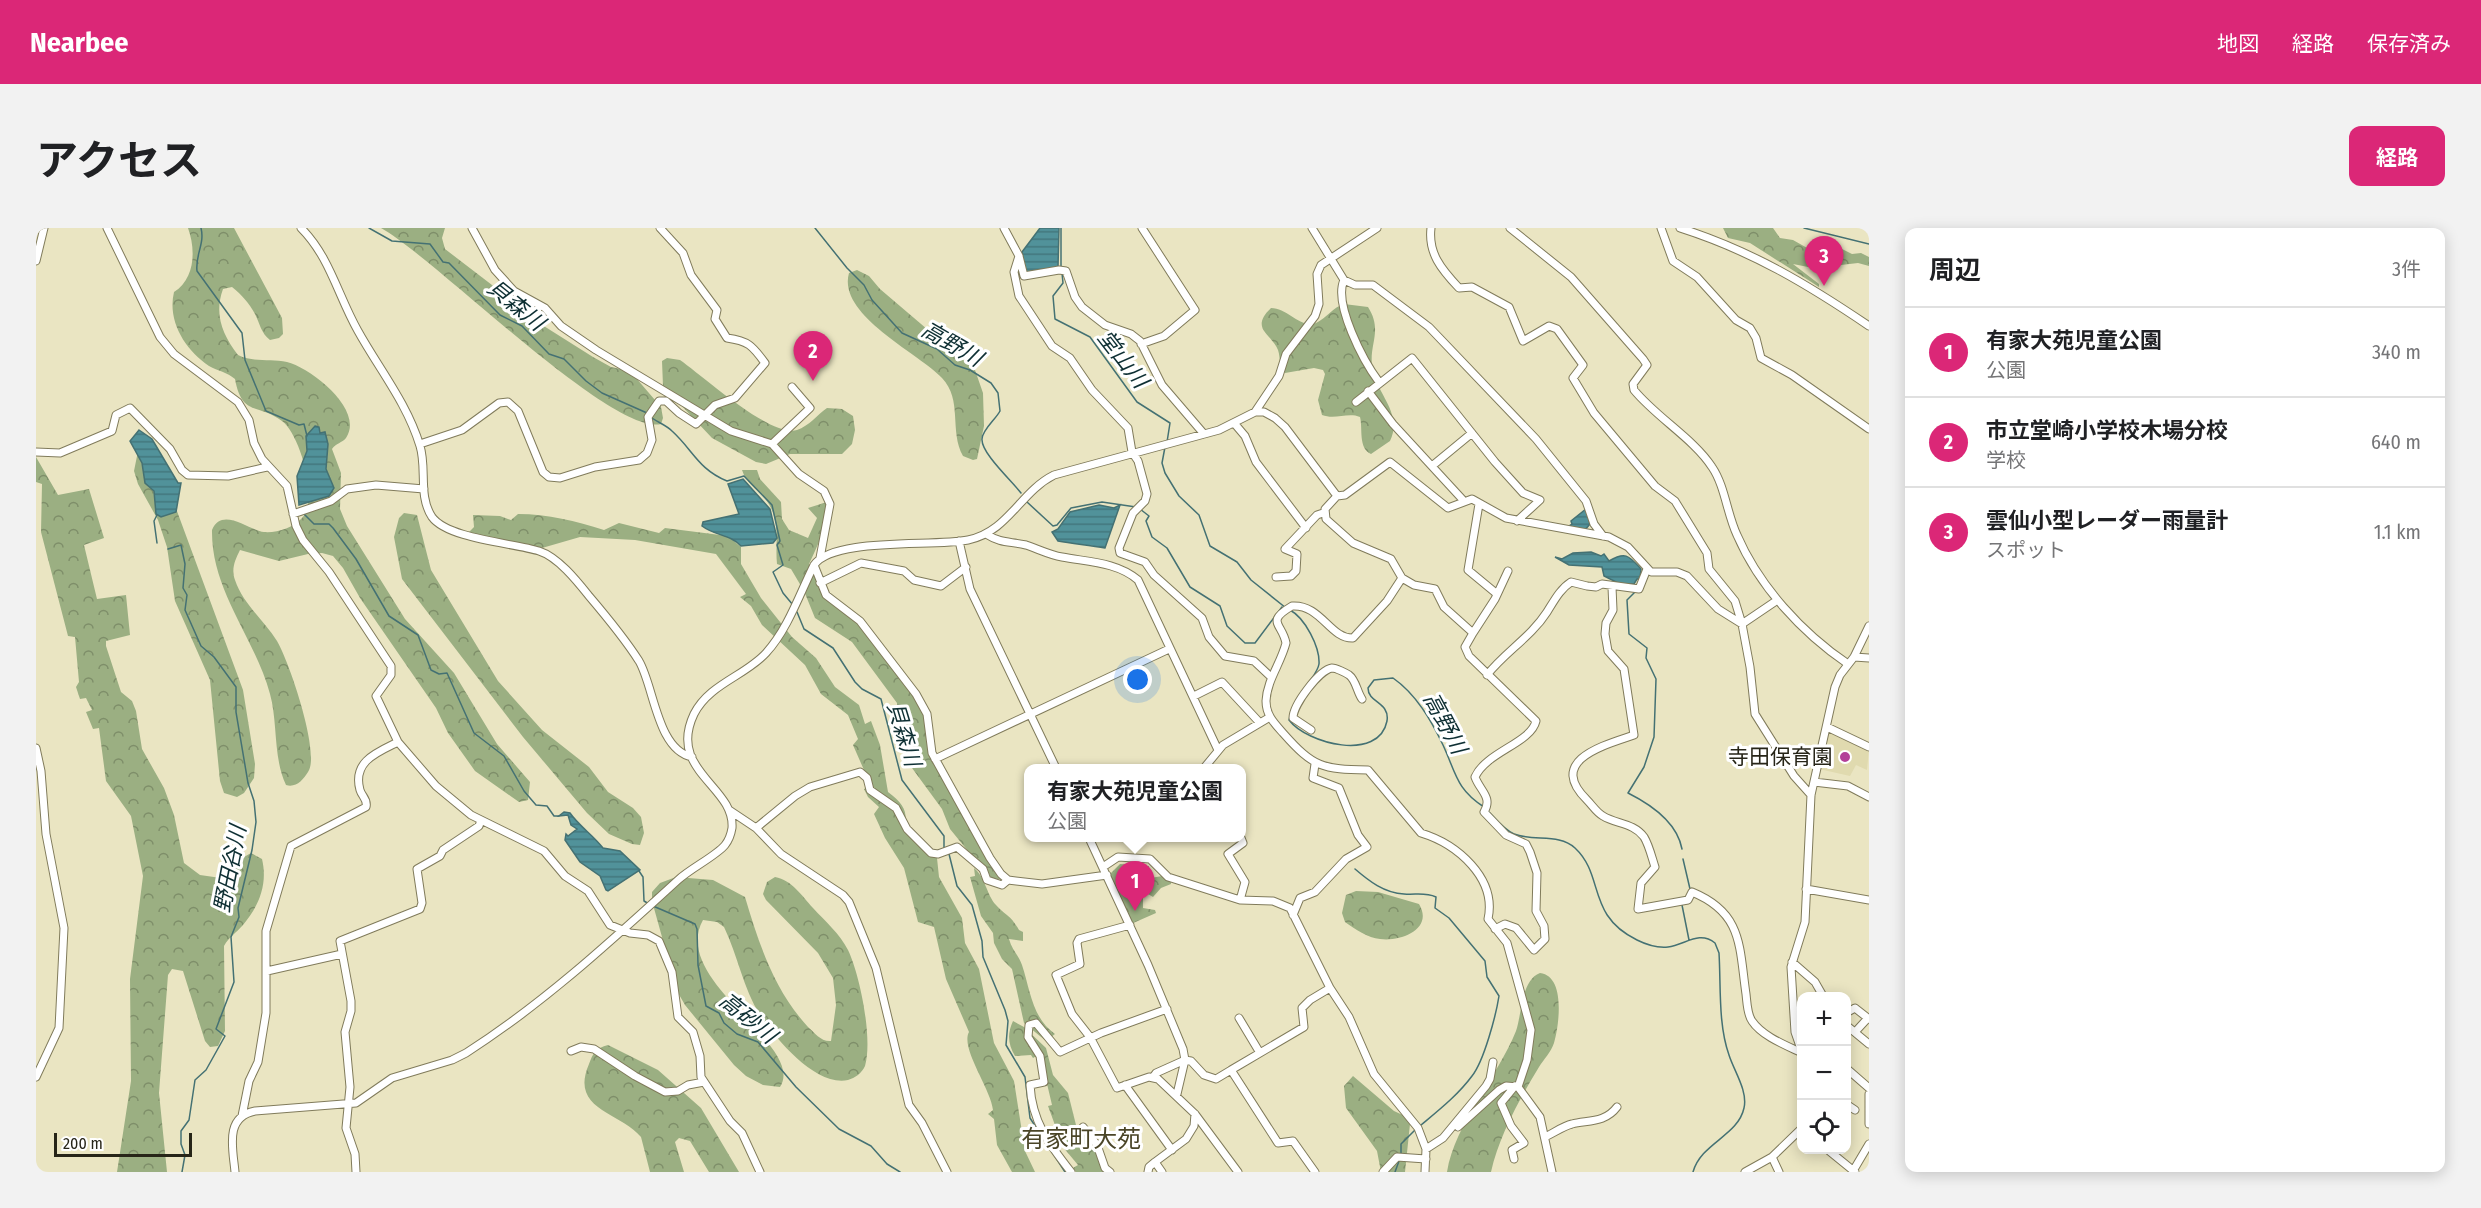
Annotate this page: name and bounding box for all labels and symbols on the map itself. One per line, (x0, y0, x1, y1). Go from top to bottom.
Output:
pin: 3 (1804, 236, 1844, 286)
water label: 貝森川 (482, 274, 552, 338)
water label: 高野川 (917, 316, 989, 373)
water label: 堂山川 (1092, 325, 1155, 395)
pin: 2 (794, 332, 832, 381)
your location (1123, 665, 1152, 694)
water label: 高野川 (1418, 688, 1473, 760)
water label: 貝森川 (881, 698, 927, 771)
place label: 寺田保育園 (1728, 744, 1833, 770)
marker: 寺田保育園 (1838, 750, 1852, 764)
water label: 野田谷川 (208, 821, 252, 915)
pin: 1 (1116, 862, 1154, 911)
water label: 高砂川 (714, 987, 784, 1051)
district label: 有家町大苑 (1021, 1125, 1141, 1153)
scale bar (54, 1130, 192, 1158)

